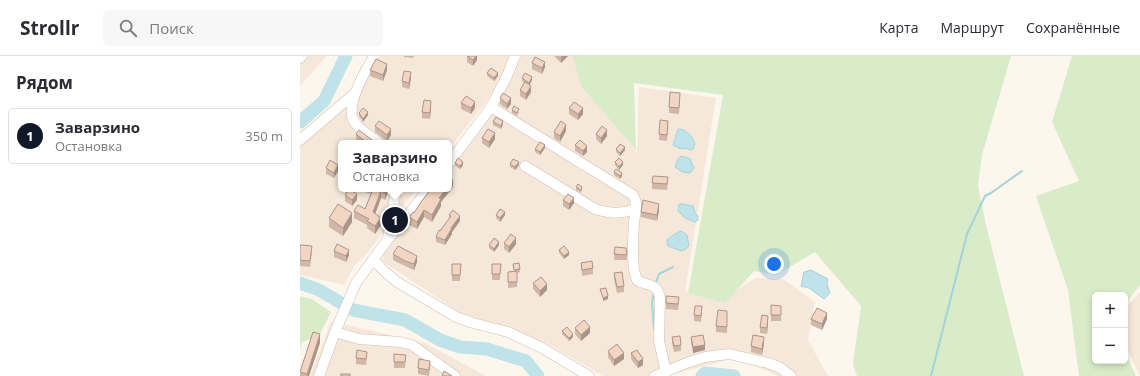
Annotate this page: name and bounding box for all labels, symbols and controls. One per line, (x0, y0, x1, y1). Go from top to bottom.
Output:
search box (103, 10, 383, 46)
text: Strollr (20, 15, 79, 41)
icon: search (117, 17, 139, 39)
text: Поиск (149, 18, 194, 38)
text: Карта (879, 18, 918, 37)
text: Маршрут (940, 18, 1004, 37)
text: Сохранённые (1026, 18, 1120, 37)
text: Рядом (16, 71, 73, 94)
text: Заварзино (55, 117, 140, 137)
text: 1 (26, 127, 34, 145)
text: 350 m (245, 127, 283, 145)
text: Остановка (55, 137, 122, 155)
popup (338, 140, 452, 192)
text: Заварзино (352, 147, 438, 167)
text: Остановка (352, 167, 420, 185)
pin: 1 (382, 205, 408, 235)
your location (764, 254, 784, 274)
map controls (1092, 292, 1128, 364)
button: + (1092, 292, 1128, 328)
button: − (1092, 328, 1128, 364)

